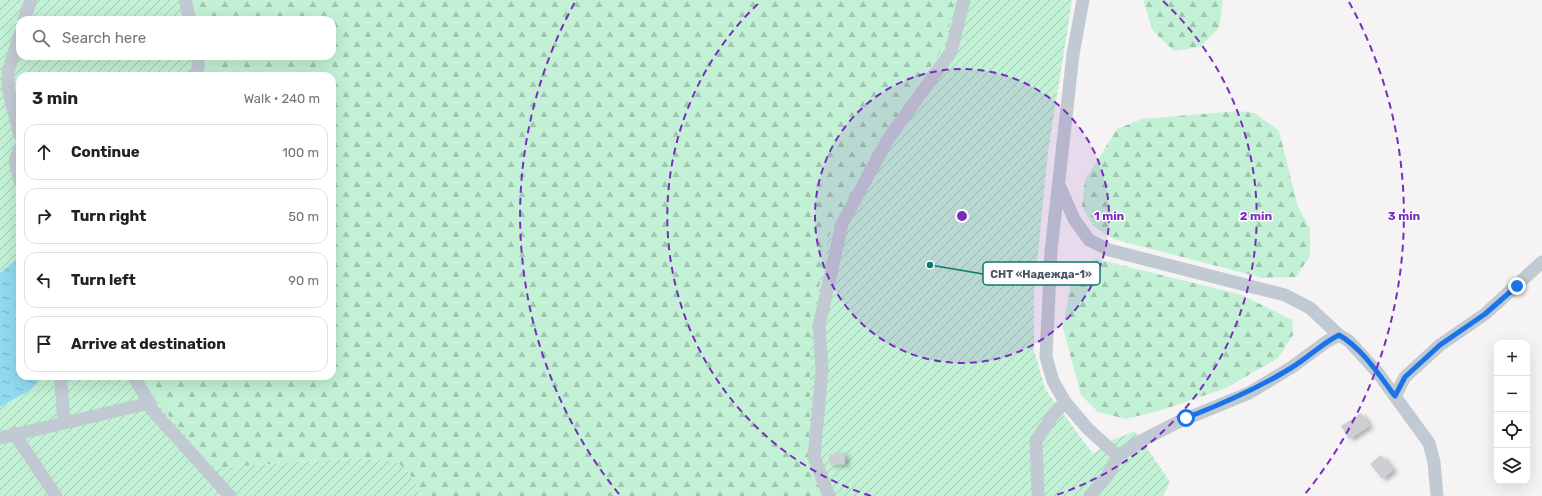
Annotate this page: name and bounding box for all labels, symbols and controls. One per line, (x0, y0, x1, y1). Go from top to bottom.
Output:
search box (16, 16, 336, 60)
icon: search (30, 27, 52, 49)
text: Search here (62, 29, 146, 47)
text: 3 min (32, 88, 78, 108)
text: Walk · 240 m (244, 91, 320, 106)
icon: ahead (33, 141, 55, 163)
text: Continue (71, 143, 140, 161)
text: 100 m (282, 145, 319, 160)
icon: right (33, 205, 55, 227)
text: Turn right (71, 207, 146, 225)
text: 50 m (288, 209, 319, 224)
centre of rings (955, 209, 969, 223)
text: 1 min (1094, 209, 1125, 223)
text: 2 min (1240, 209, 1273, 223)
text: 3 min (1388, 209, 1421, 223)
callout: СНТ «Надежда-1» (983, 262, 1100, 285)
text: СНТ «Надежда-1» (990, 268, 1092, 281)
icon: left (33, 269, 55, 291)
text: Turn left (71, 271, 136, 289)
text: 90 m (288, 273, 319, 288)
route end (1508, 277, 1526, 295)
icon: arrive (33, 333, 55, 355)
text: Arrive at destination (71, 335, 226, 353)
map controls (1494, 340, 1530, 484)
button: + (1494, 340, 1530, 376)
button: − (1494, 376, 1530, 412)
route start (1177, 409, 1195, 427)
button: locate (1494, 412, 1530, 448)
button: layers (1494, 448, 1530, 484)

